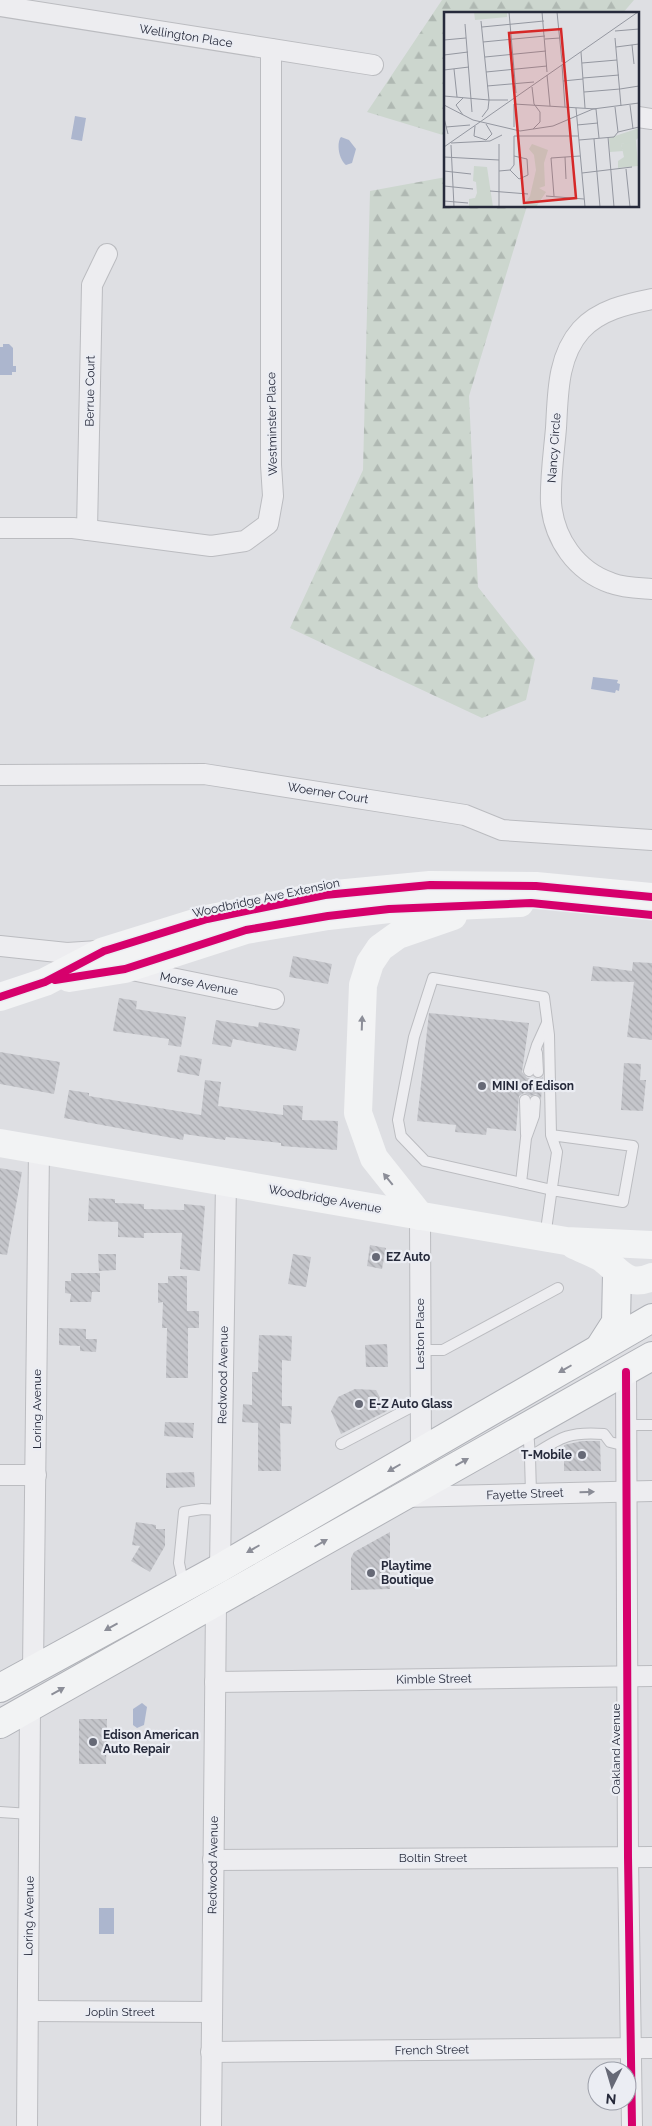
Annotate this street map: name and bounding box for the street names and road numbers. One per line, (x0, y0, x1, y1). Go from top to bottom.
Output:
street label: Wellington Place (138, 22, 234, 50)
street label: Berrue Court (82, 355, 98, 427)
street label: Westminster Place (264, 372, 280, 476)
street label: Nancy Circle (545, 412, 563, 484)
street label: Woerner Court (286, 780, 370, 806)
street label: Woodbridge Ave Extension (191, 876, 341, 920)
street label: Morse Avenue (159, 970, 239, 998)
street label: Woodbridge Avenue (267, 1182, 383, 1216)
street label: Leston Place (413, 1298, 427, 1370)
street label: Redwood Avenue (215, 1326, 231, 1424)
street label: Loring Avenue (30, 1369, 44, 1449)
street label: Fayette Street (486, 1486, 564, 1502)
street label: Kimble Street (396, 1671, 472, 1687)
street label: Oakland Avenue (609, 1704, 623, 1794)
street label: Redwood Avenue (205, 1816, 221, 1914)
street label: Boltin Street (399, 1851, 467, 1865)
street label: Loring Avenue (21, 1876, 37, 1956)
street label: Joplin Street (85, 2005, 155, 2019)
street label: French Street (395, 2042, 469, 2058)

